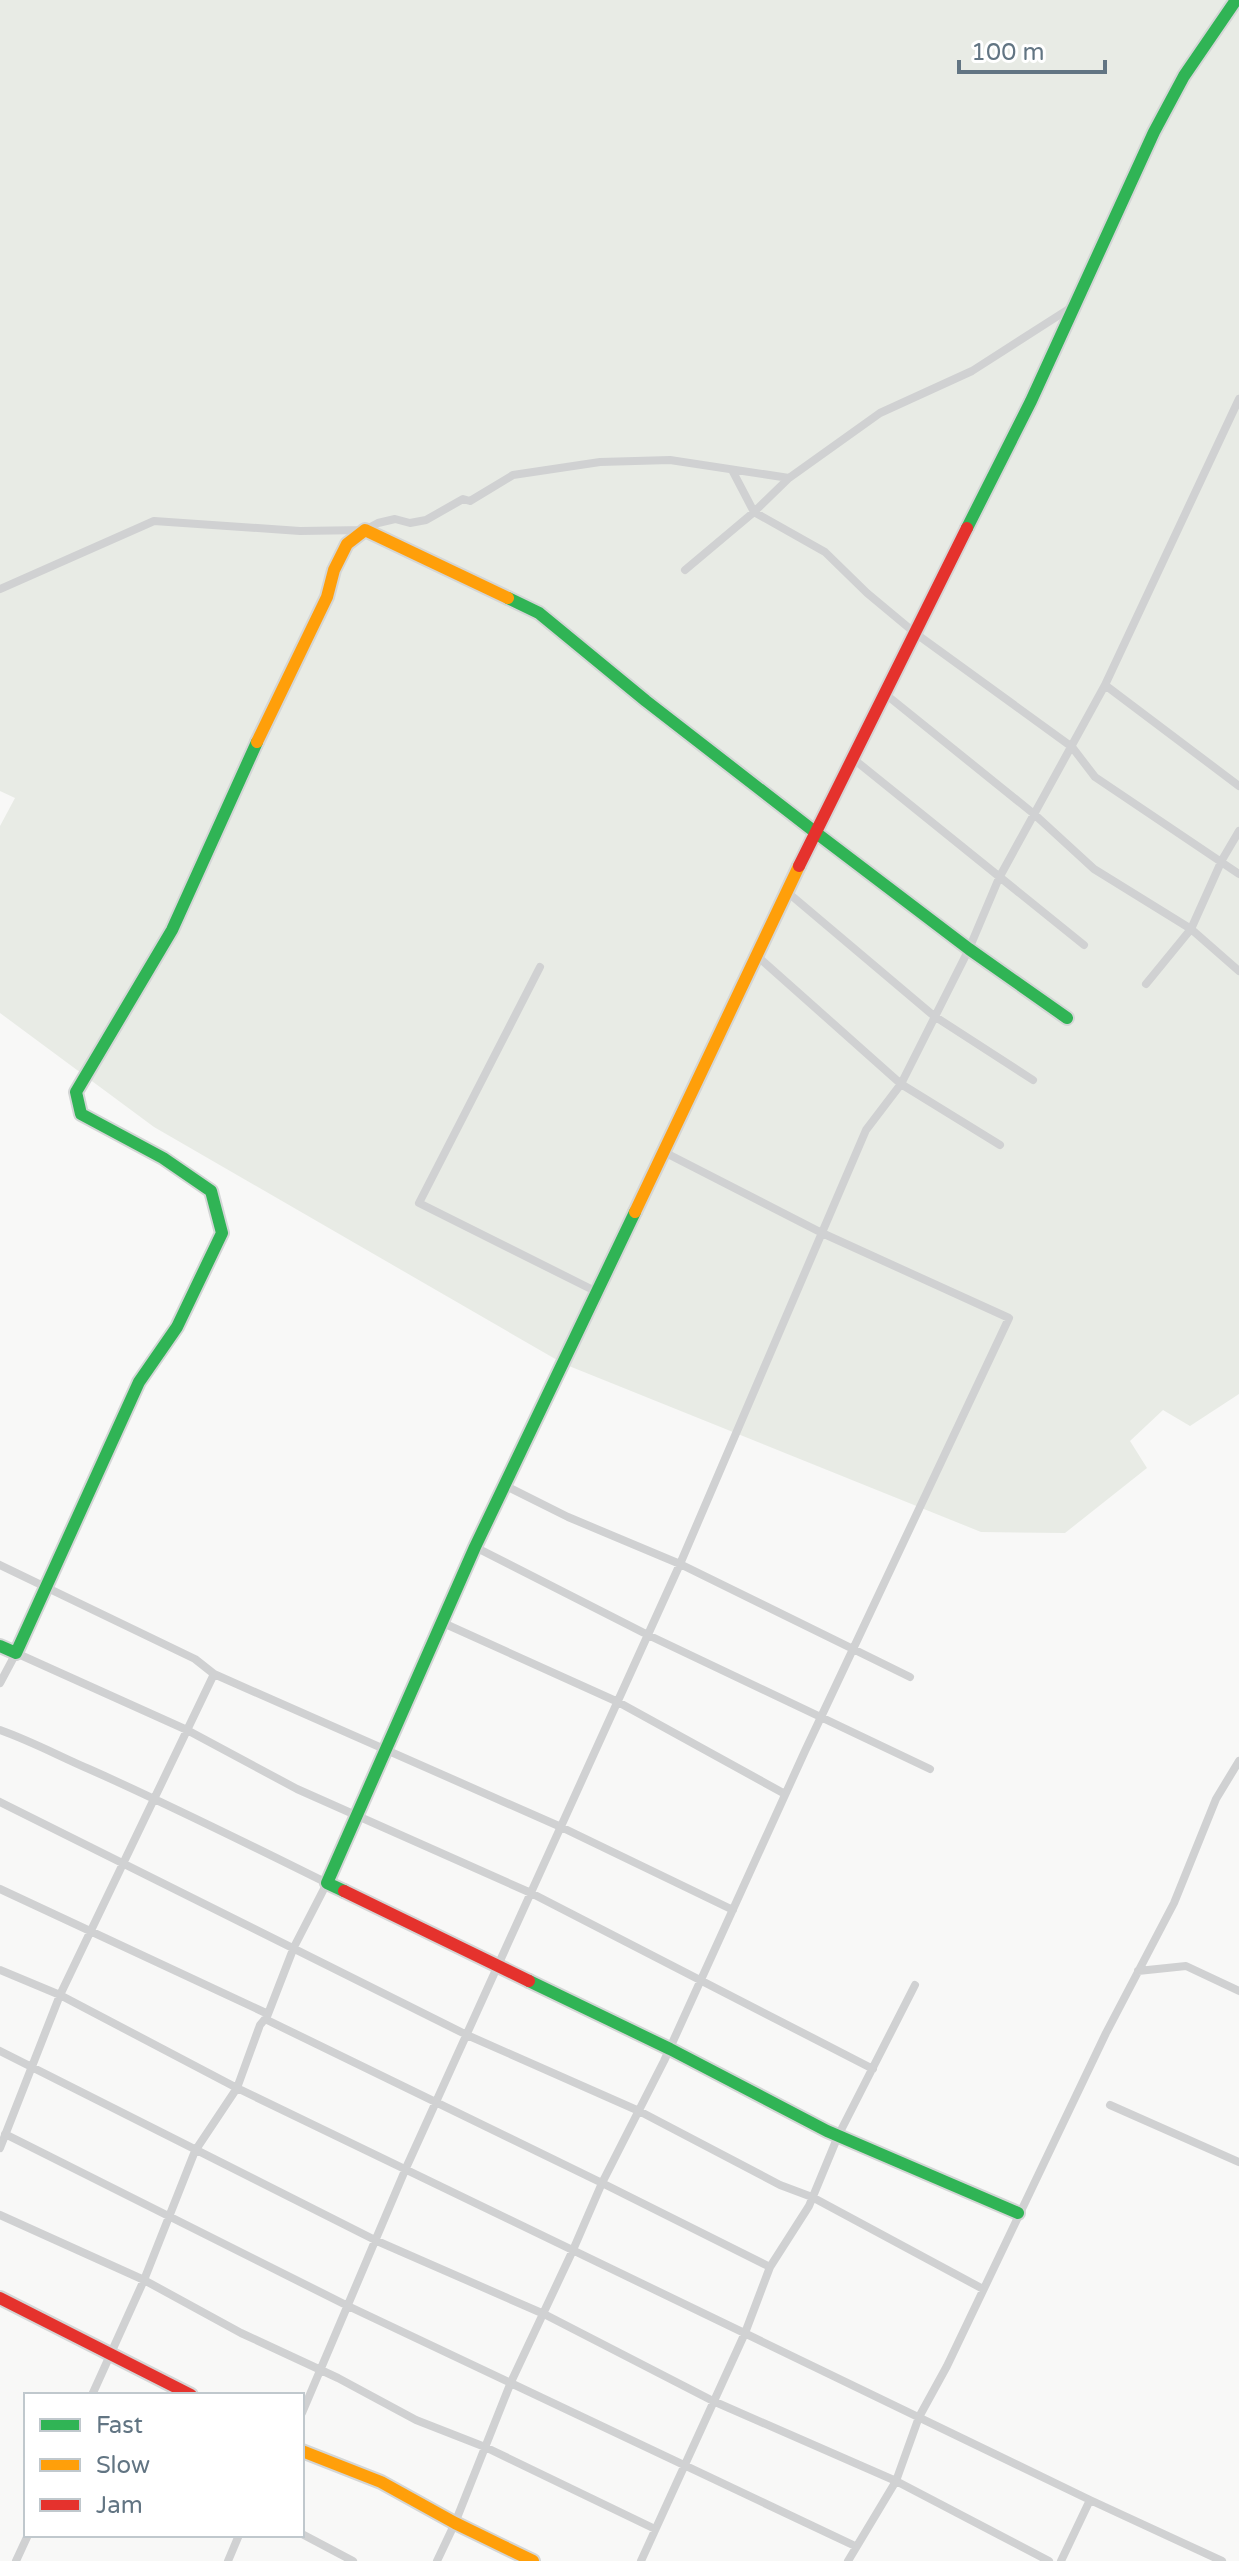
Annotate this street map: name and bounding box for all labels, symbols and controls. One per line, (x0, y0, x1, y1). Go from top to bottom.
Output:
scale bar (959, 24, 1105, 74)
text: 100 m (971, 38, 1045, 67)
legend (24, 2393, 304, 2537)
text: Fast (96, 2411, 143, 2440)
text: Slow (96, 2451, 150, 2480)
text: Jam (96, 2491, 143, 2520)

